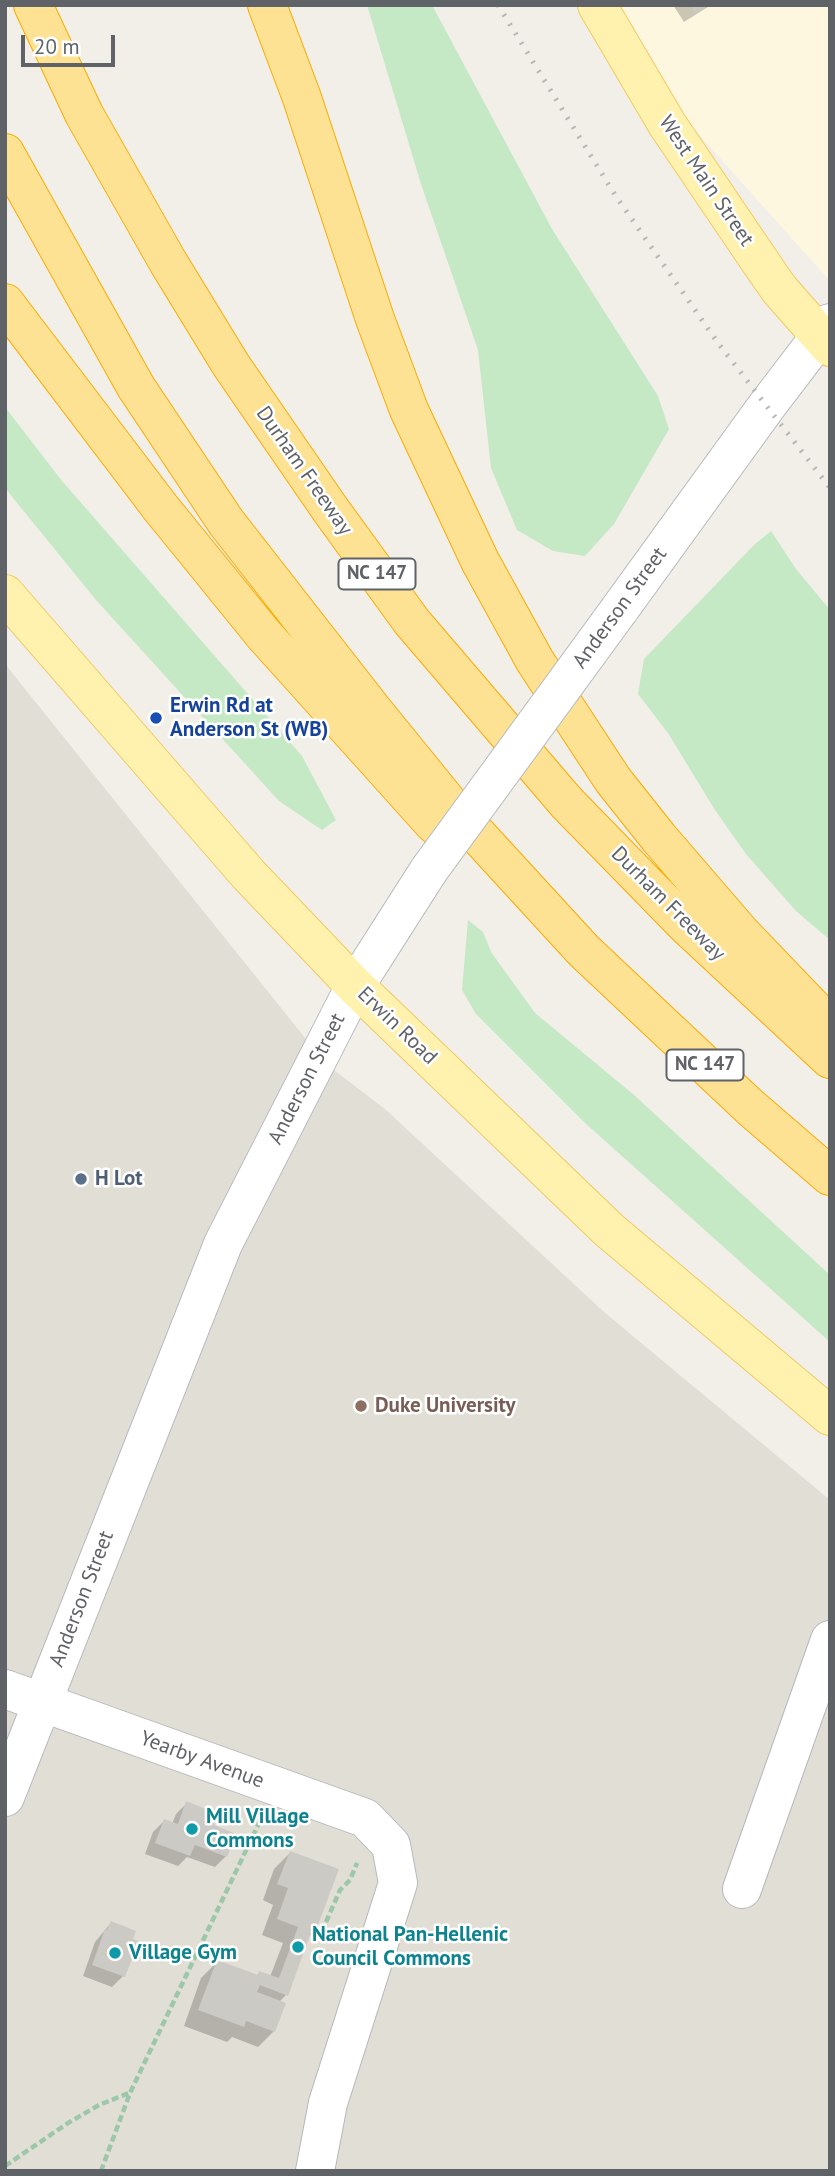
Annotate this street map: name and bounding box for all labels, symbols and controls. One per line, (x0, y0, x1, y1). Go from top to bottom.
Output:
scale bar (24, 21, 119, 65)
text: 20 m (34, 33, 80, 60)
street label: West Main Street (653, 111, 759, 251)
street label: Durham Freeway (250, 402, 358, 540)
street label: Anderson Street (568, 542, 672, 674)
road number: NC 147 (338, 558, 416, 590)
place label: Erwin Rd at Anderson St (WB) (170, 693, 328, 743)
marker: Erwin Rd at Anderson St (WB) (148, 710, 164, 726)
street label: Durham Freeway (606, 842, 730, 966)
street label: Erwin Road (352, 982, 442, 1070)
street label: Anderson Street (263, 1009, 351, 1149)
road number: NC 147 (666, 1050, 744, 1080)
place label: H Lot (95, 1166, 143, 1192)
marker: H Lot (73, 1171, 89, 1187)
place label: Duke University (375, 1393, 515, 1419)
marker: Duke University (353, 1398, 369, 1414)
street label: Anderson Street (44, 1527, 120, 1671)
street label: Yearby Avenue (137, 1726, 267, 1794)
place label: Mill Village Commons (206, 1804, 309, 1854)
marker: Mill Village Commons (184, 1821, 200, 1837)
place label: National Pan-Hellenic Council Commons (312, 1922, 508, 1972)
marker: National Pan-Hellenic Council Commons (290, 1939, 306, 1955)
place label: Village Gym (129, 1940, 237, 1966)
marker: Village Gym (107, 1945, 123, 1961)

